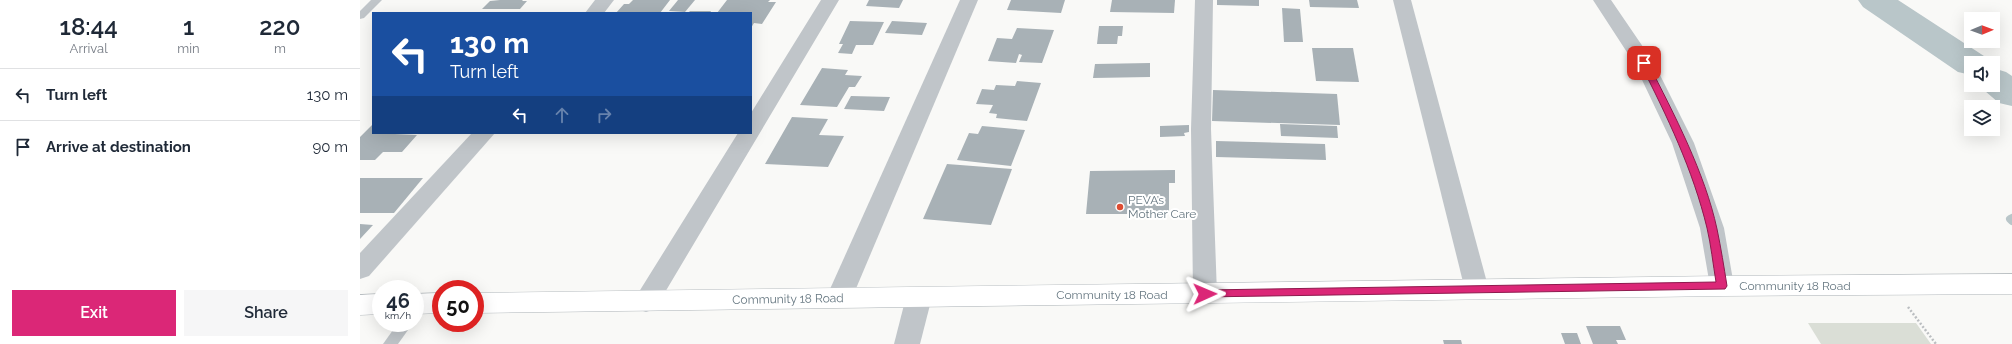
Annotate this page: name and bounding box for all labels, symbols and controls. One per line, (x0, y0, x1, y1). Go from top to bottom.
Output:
text: 18:44 (60, 12, 118, 41)
text: 1 (183, 12, 194, 41)
text: 220 (259, 12, 300, 41)
north arrow (1964, 12, 2000, 48)
map controls (1964, 12, 2000, 136)
text: 130 m (450, 27, 529, 60)
icon: left (384, 28, 436, 80)
text: Arrival (70, 41, 108, 56)
text: min (177, 41, 200, 56)
text: m (274, 41, 286, 56)
pin (1627, 46, 1661, 80)
icon: arrive (1633, 52, 1655, 74)
button: sound (1964, 56, 2000, 92)
text: Turn left (450, 61, 519, 82)
icon: left (12, 84, 34, 106)
text: Turn left (46, 86, 107, 104)
text: 130 m (307, 86, 348, 104)
button: layers (1964, 100, 2000, 136)
icon: left (509, 104, 531, 126)
icon: ahead (551, 104, 573, 126)
icon: right (593, 104, 615, 126)
icon: arrive (12, 136, 34, 158)
text: Arrive at destination (46, 138, 191, 156)
text: 90 m (312, 138, 348, 156)
place label: PEVA’s Mother Care (1128, 193, 1196, 221)
marker: PEVA’s Mother Care (1115, 202, 1125, 212)
position arrow (1184, 273, 1226, 315)
street label: Community 18 Road (1739, 279, 1851, 293)
speed limit sign: 50 (432, 280, 484, 332)
street label: Community 18 Road (1056, 288, 1168, 302)
text: 46 (386, 289, 410, 313)
button: Exit (12, 290, 176, 336)
button: Share (184, 290, 348, 336)
street label: Community 18 Road (732, 291, 844, 307)
text: km/h (385, 310, 411, 321)

